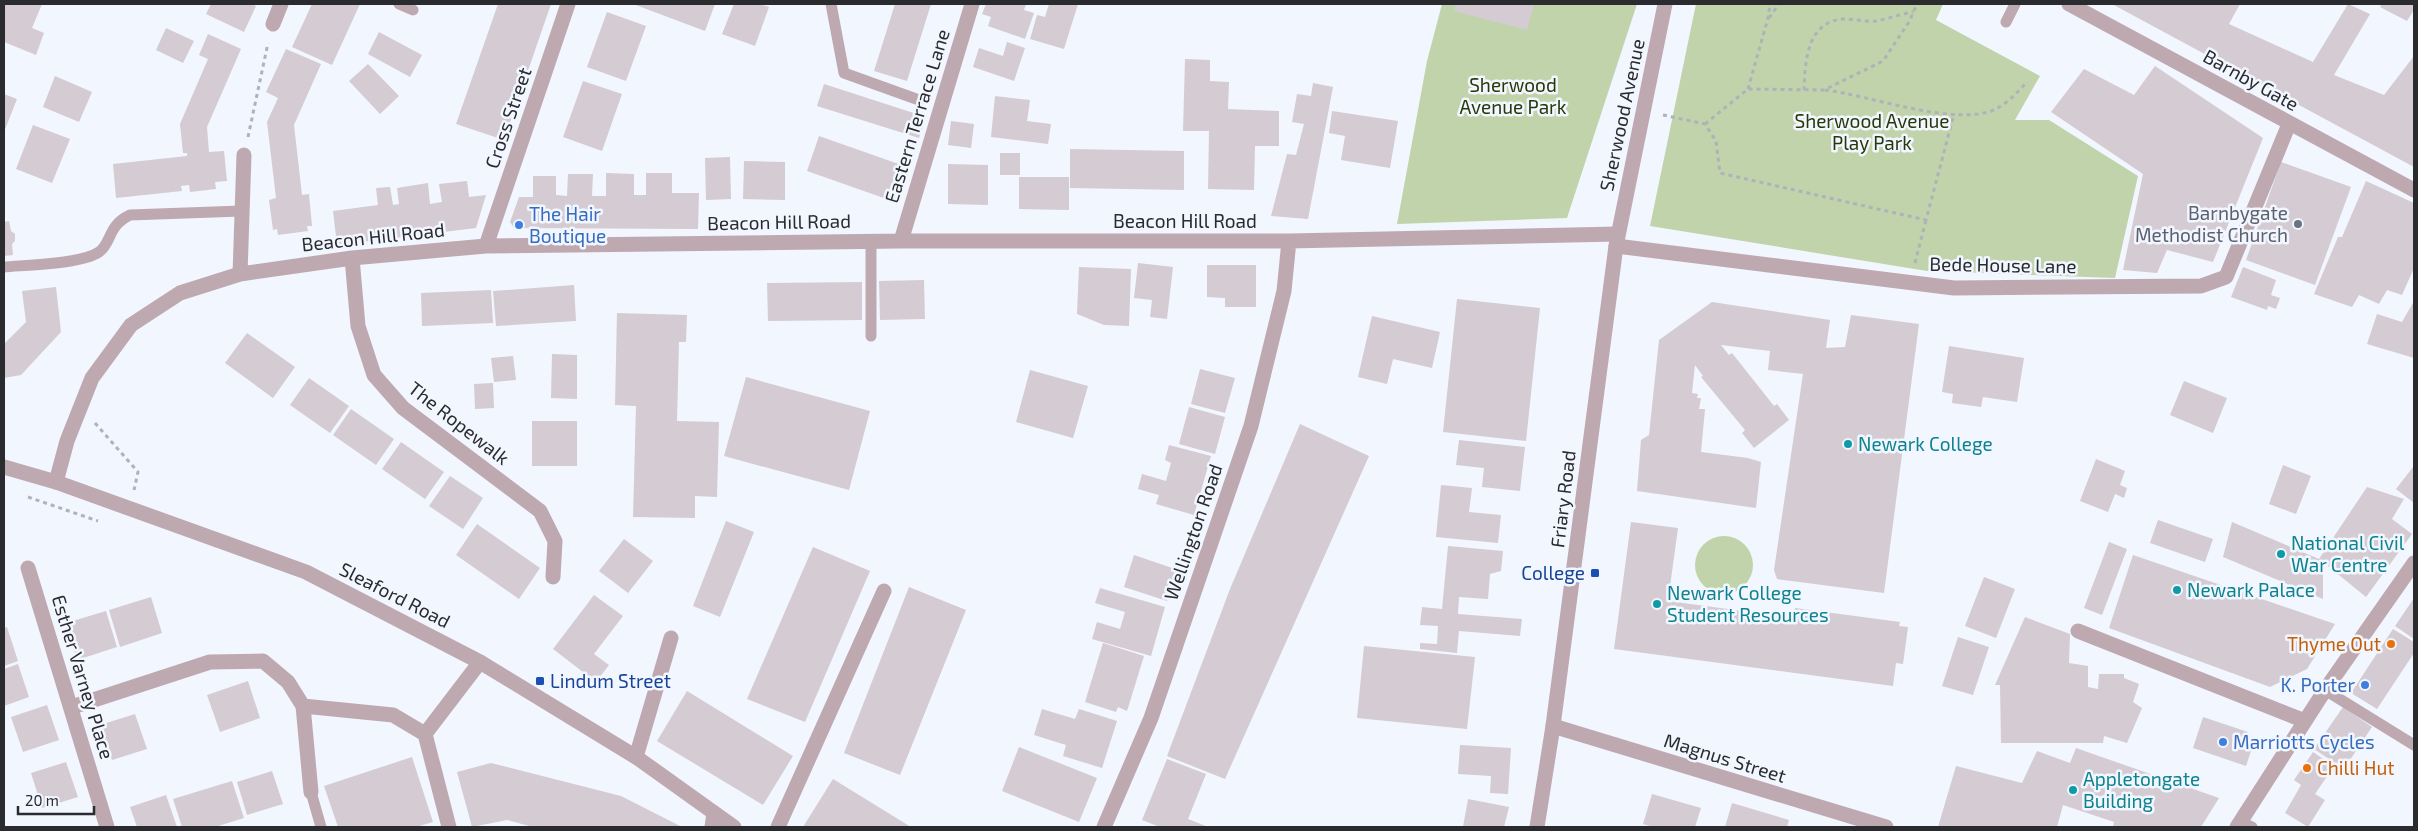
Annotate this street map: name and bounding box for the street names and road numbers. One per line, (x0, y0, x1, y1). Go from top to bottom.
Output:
street label: Eastern Terrace Lane (879, 26, 954, 205)
street label: Sherwood Avenue (1594, 37, 1649, 193)
street label: Barnby Gate (2200, 44, 2303, 115)
street label: Cross Street (480, 64, 536, 171)
street label: Beacon Hill Road (707, 209, 851, 234)
street label: Beacon Hill Road (1113, 209, 1257, 232)
street label: Beacon Hill Road (300, 218, 446, 255)
street label: Bede House Lane (1929, 252, 2077, 277)
street label: The Ropewalk (404, 376, 515, 469)
street label: Friary Road (1545, 449, 1580, 549)
street label: Wellington Road (1158, 461, 1227, 603)
street label: Sleaford Road (336, 557, 454, 632)
street label: Esther Varney Place (48, 592, 119, 762)
street label: Magnus Street (1661, 728, 1789, 787)

